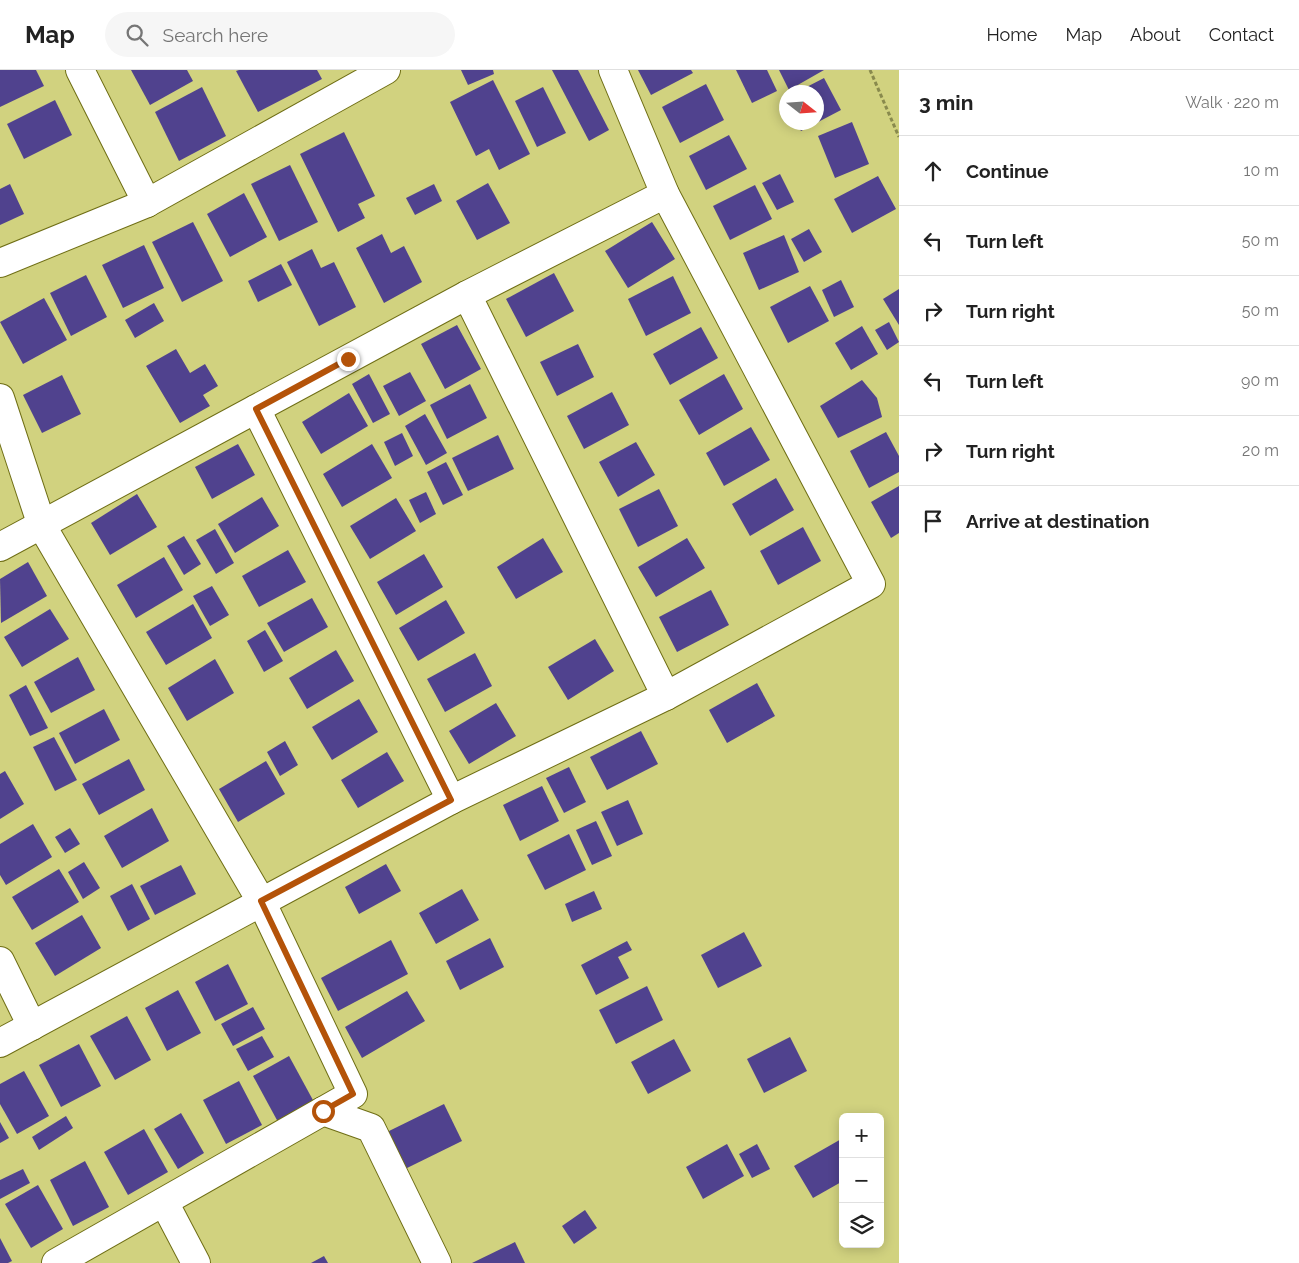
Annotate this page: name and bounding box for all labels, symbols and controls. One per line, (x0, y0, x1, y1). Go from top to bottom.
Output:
search box (105, 12, 455, 57)
text: Map (25, 20, 75, 49)
icon: search (123, 21, 151, 49)
text: Search here (163, 24, 268, 46)
text: Home (986, 24, 1037, 45)
text: Map (1065, 24, 1102, 45)
text: About (1130, 24, 1181, 45)
text: Contact (1209, 24, 1274, 45)
north arrow (779, 85, 824, 130)
text: 3 min (919, 90, 973, 115)
text: Walk · 220 m (1185, 93, 1279, 112)
icon: ahead (919, 157, 947, 185)
text: Continue (966, 160, 1049, 182)
text: 10 m (1244, 161, 1279, 180)
icon: left (919, 227, 947, 255)
text: Turn left (966, 230, 1043, 252)
text: 50 m (1242, 231, 1279, 250)
icon: right (919, 297, 947, 325)
text: Turn right (966, 300, 1055, 322)
text: 50 m (1242, 301, 1279, 320)
route end (337, 348, 360, 371)
icon: left (919, 367, 947, 395)
text: Turn left (966, 370, 1043, 392)
text: 90 m (1241, 371, 1279, 390)
icon: right (919, 437, 947, 465)
text: Turn right (966, 440, 1055, 462)
text: 20 m (1242, 441, 1279, 460)
icon: arrive (919, 507, 947, 535)
text: Arrive at destination (966, 510, 1150, 532)
route start (312, 1100, 335, 1123)
map controls (839, 1113, 884, 1248)
button: + (839, 1113, 884, 1158)
button: − (839, 1158, 884, 1203)
button: layers (839, 1203, 884, 1248)

